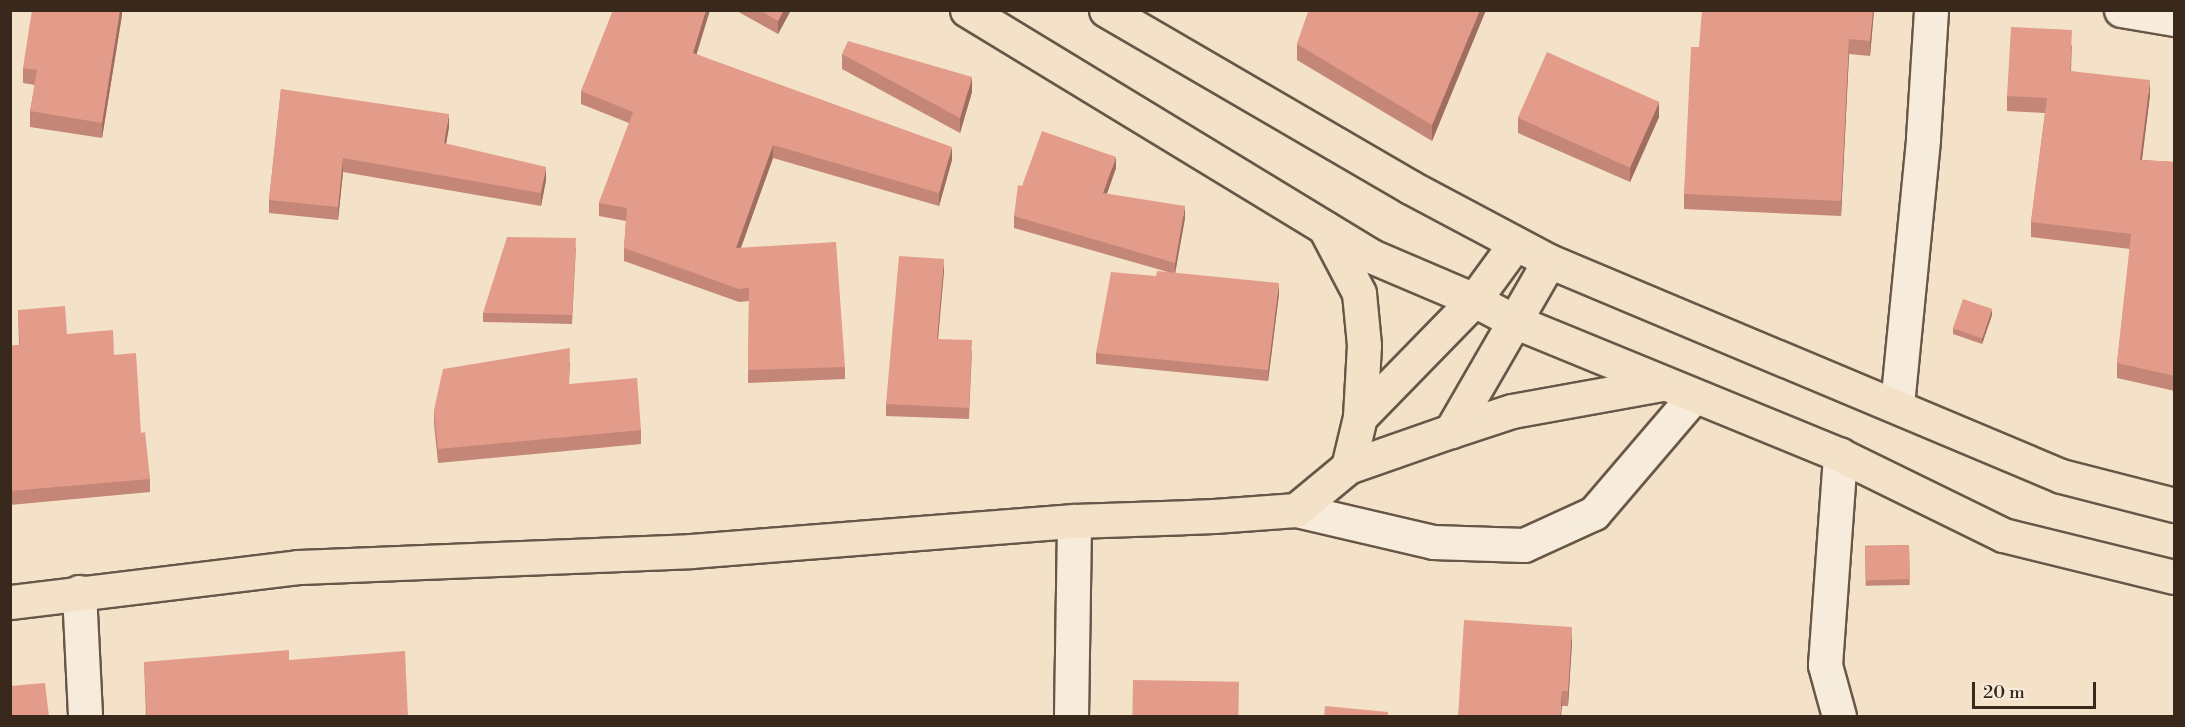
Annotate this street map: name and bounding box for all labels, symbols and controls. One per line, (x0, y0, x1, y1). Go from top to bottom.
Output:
scale bar (1975, 670, 2100, 708)
text: 20 m (1983, 681, 2025, 704)

